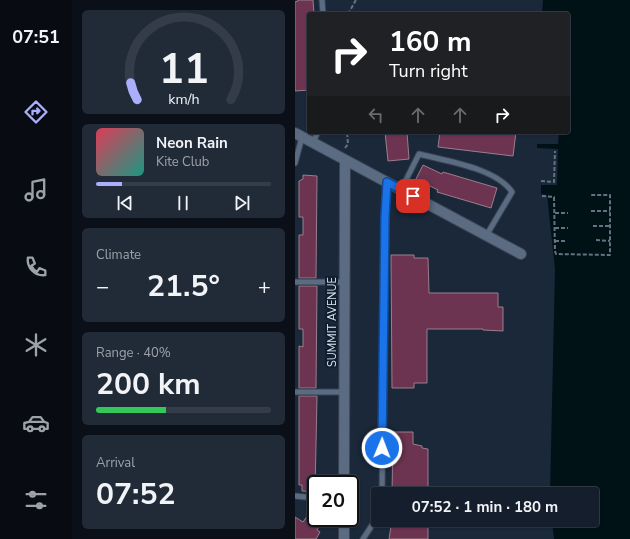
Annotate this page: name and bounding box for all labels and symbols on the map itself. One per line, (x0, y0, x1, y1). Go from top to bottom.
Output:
pin (396, 179, 430, 213)
street label: SUMMIT AVENUE (325, 277, 340, 367)
position arrow (361, 427, 403, 469)
speed limit sign: 20 (307, 475, 359, 527)

